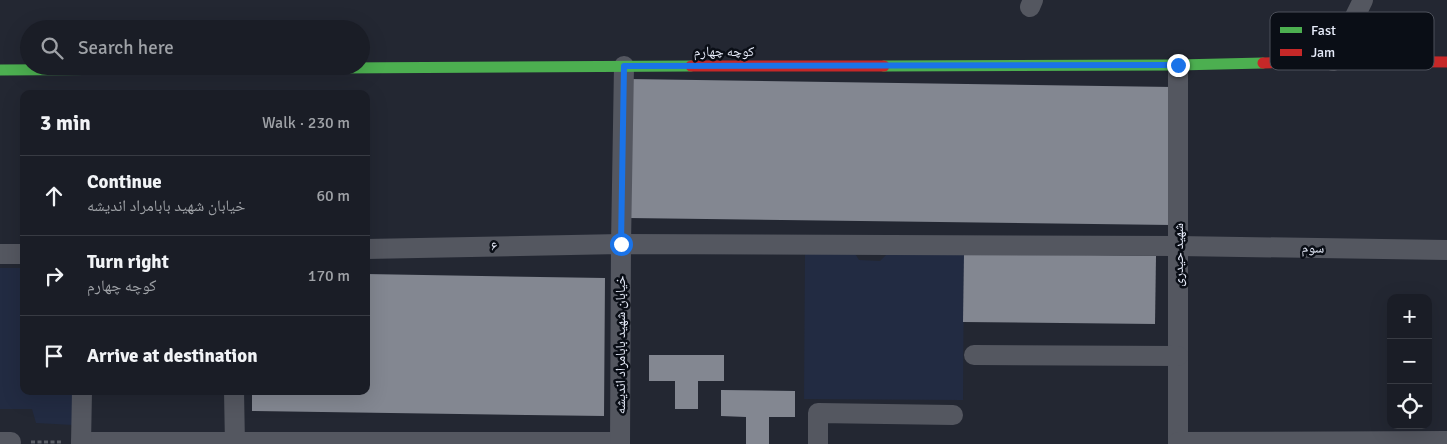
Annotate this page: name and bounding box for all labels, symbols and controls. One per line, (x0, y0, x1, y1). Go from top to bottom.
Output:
legend (1270, 12, 1434, 70)
search box (20, 20, 370, 75)
text: Fast (1311, 22, 1336, 39)
icon: search (38, 34, 66, 62)
text: Search here (78, 36, 174, 60)
street label: کوچه چهارم (694, 43, 755, 61)
text: Jam (1311, 44, 1335, 61)
route end (1167, 54, 1190, 77)
text: 3 min (40, 110, 91, 136)
text: Walk · 230 m (262, 113, 350, 133)
text: Continue (87, 170, 162, 194)
icon: ahead (40, 182, 68, 210)
text: 60 m (316, 186, 350, 206)
text: خیابان شهید بابامراد اندیشه (87, 196, 246, 216)
street label: شهید حیدری (1170, 223, 1187, 287)
route start (610, 233, 633, 256)
street label: ۶ (491, 237, 497, 255)
street label: سوم (1302, 239, 1324, 258)
text: Turn right (87, 250, 169, 274)
icon: right (40, 262, 68, 290)
text: 170 m (308, 266, 350, 286)
text: کوچه چهارم (87, 276, 156, 296)
street label: خیابان شهید بابامراد اندیشه (612, 276, 629, 414)
map controls (1387, 294, 1432, 429)
button: + (1387, 294, 1432, 339)
button: − (1387, 339, 1432, 384)
icon: arrive (40, 342, 68, 370)
text: Arrive at destination (87, 344, 258, 368)
button: locate (1387, 384, 1432, 429)

